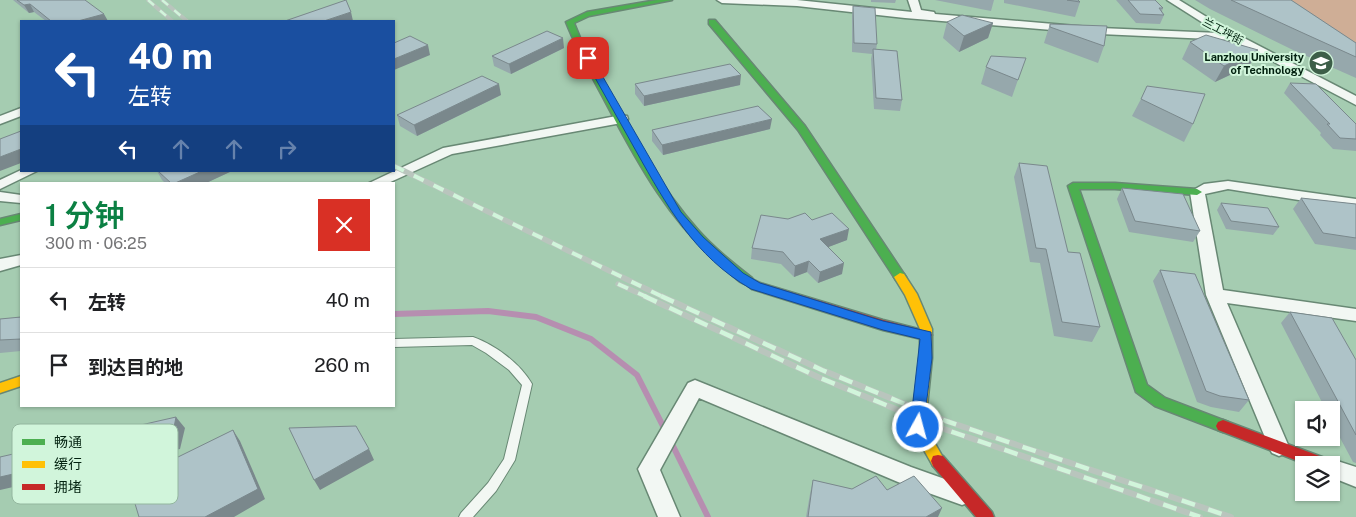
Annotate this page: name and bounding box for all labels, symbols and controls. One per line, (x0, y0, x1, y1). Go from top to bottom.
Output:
street label: 兰工坪街 (1201, 15, 1245, 47)
text: 40 m (128, 36, 213, 77)
pin (567, 37, 609, 79)
icon: left (45, 40, 110, 105)
icon: arrive (574, 44, 602, 72)
school or university icon: Lanzhou University of Technology (1308, 50, 1334, 76)
place label: Lanzhou University of Technology (1204, 51, 1305, 76)
text: 左转 (128, 83, 172, 109)
icon: left (114, 135, 142, 163)
icon: ahead (167, 135, 195, 163)
icon: ahead (220, 135, 248, 163)
icon: right (273, 135, 301, 163)
text: 1 分钟 (45, 197, 125, 233)
button: close (318, 199, 370, 251)
text: 300 m · 06:25 (45, 234, 147, 253)
icon: left (45, 286, 73, 314)
text: 40 m (325, 289, 370, 311)
text: 左转 (88, 291, 126, 313)
icon: arrive (45, 351, 73, 379)
text: 260 m (314, 354, 370, 376)
text: 到达目的地 (88, 356, 183, 378)
position arrow (891, 400, 943, 452)
map controls (1295, 401, 1340, 501)
button: sound (1295, 401, 1340, 446)
legend (12, 424, 178, 504)
text: 畅通 (54, 434, 82, 450)
text: 缓行 (54, 456, 82, 472)
button: layers (1295, 456, 1340, 501)
text: 拥堵 (54, 479, 82, 495)

